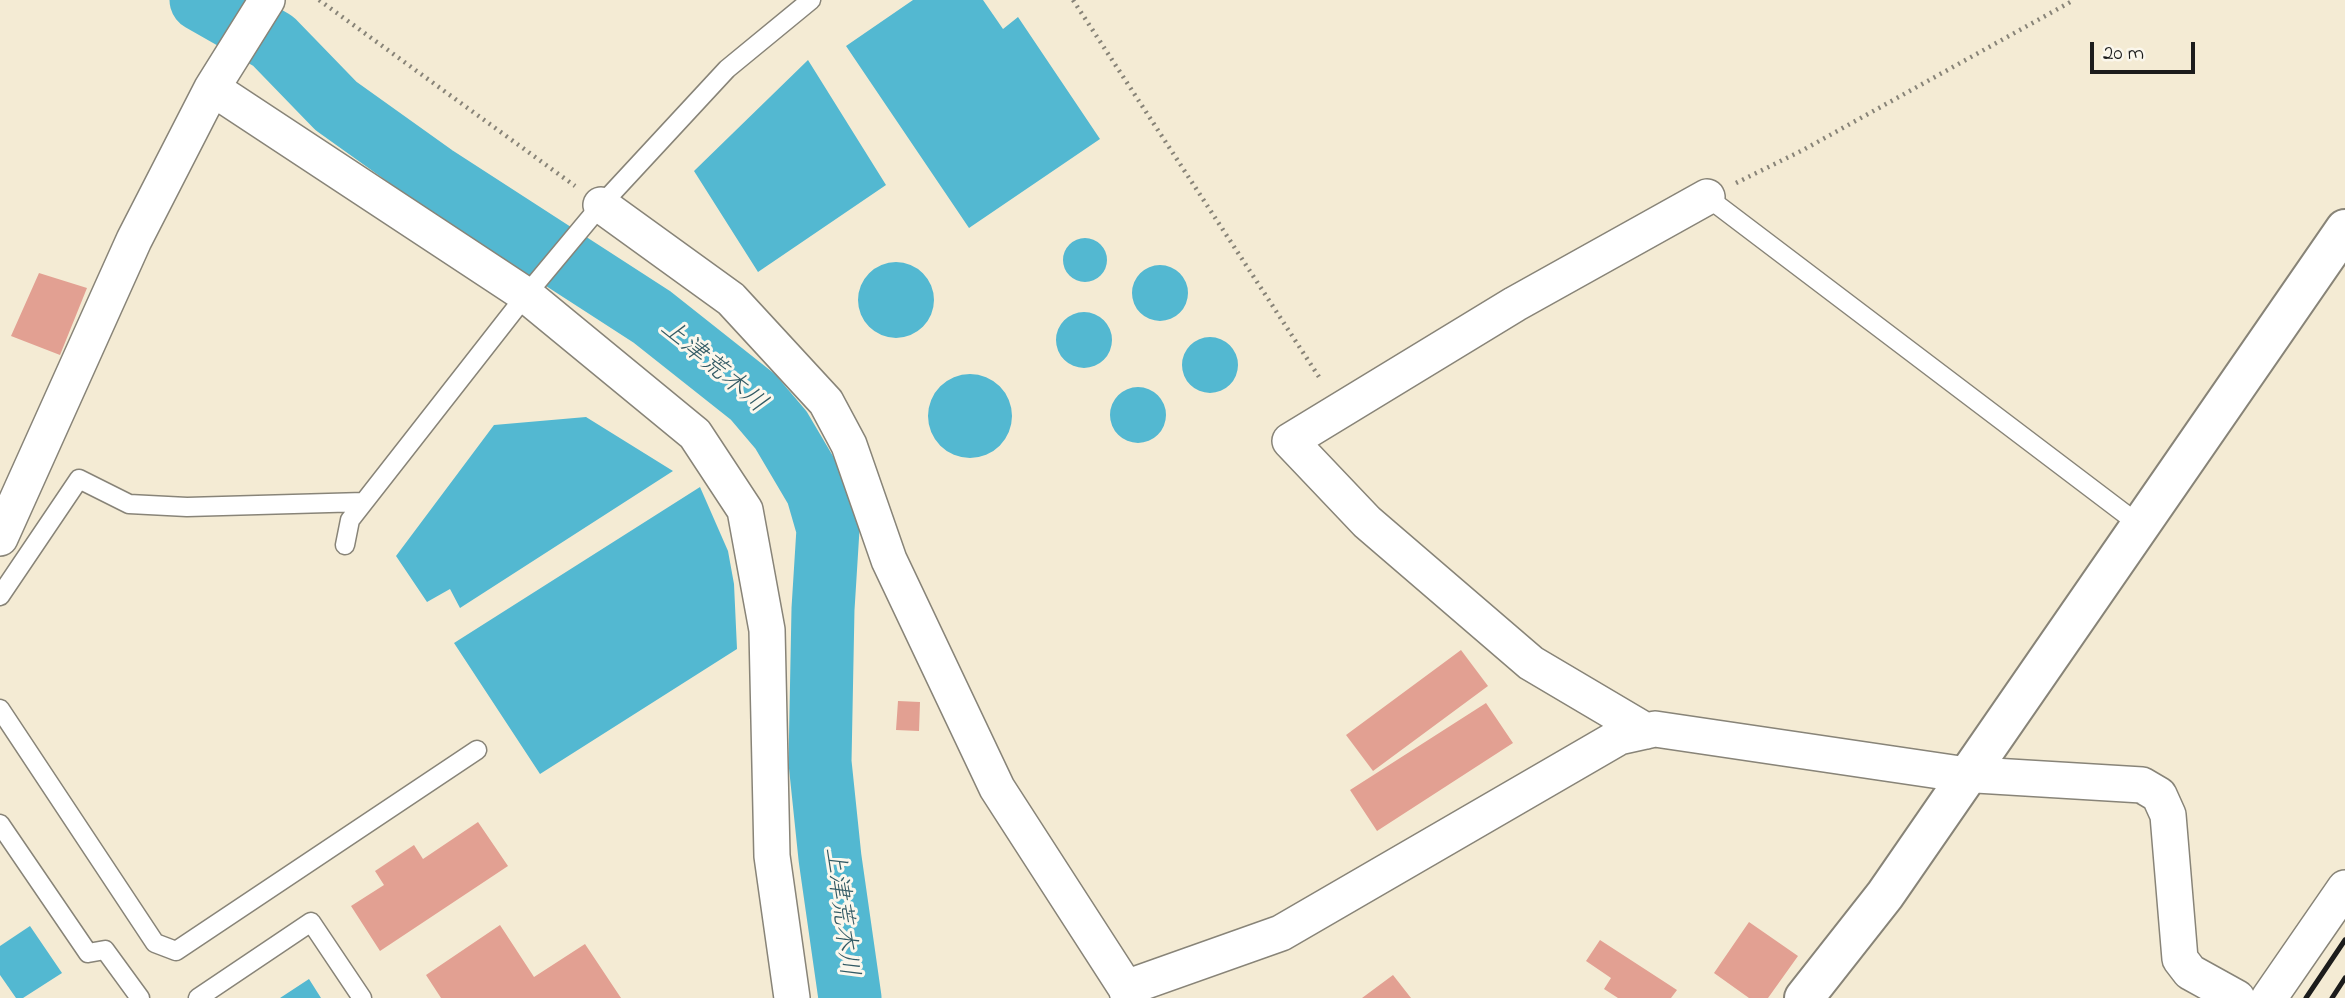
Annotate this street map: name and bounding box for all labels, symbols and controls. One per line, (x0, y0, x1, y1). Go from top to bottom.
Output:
scale bar (2093, 28, 2198, 72)
text: 20 m (2103, 39, 2144, 69)
water label: 上津荒木川 (652, 314, 772, 422)
water label: 上津荒木川 (816, 846, 862, 978)

